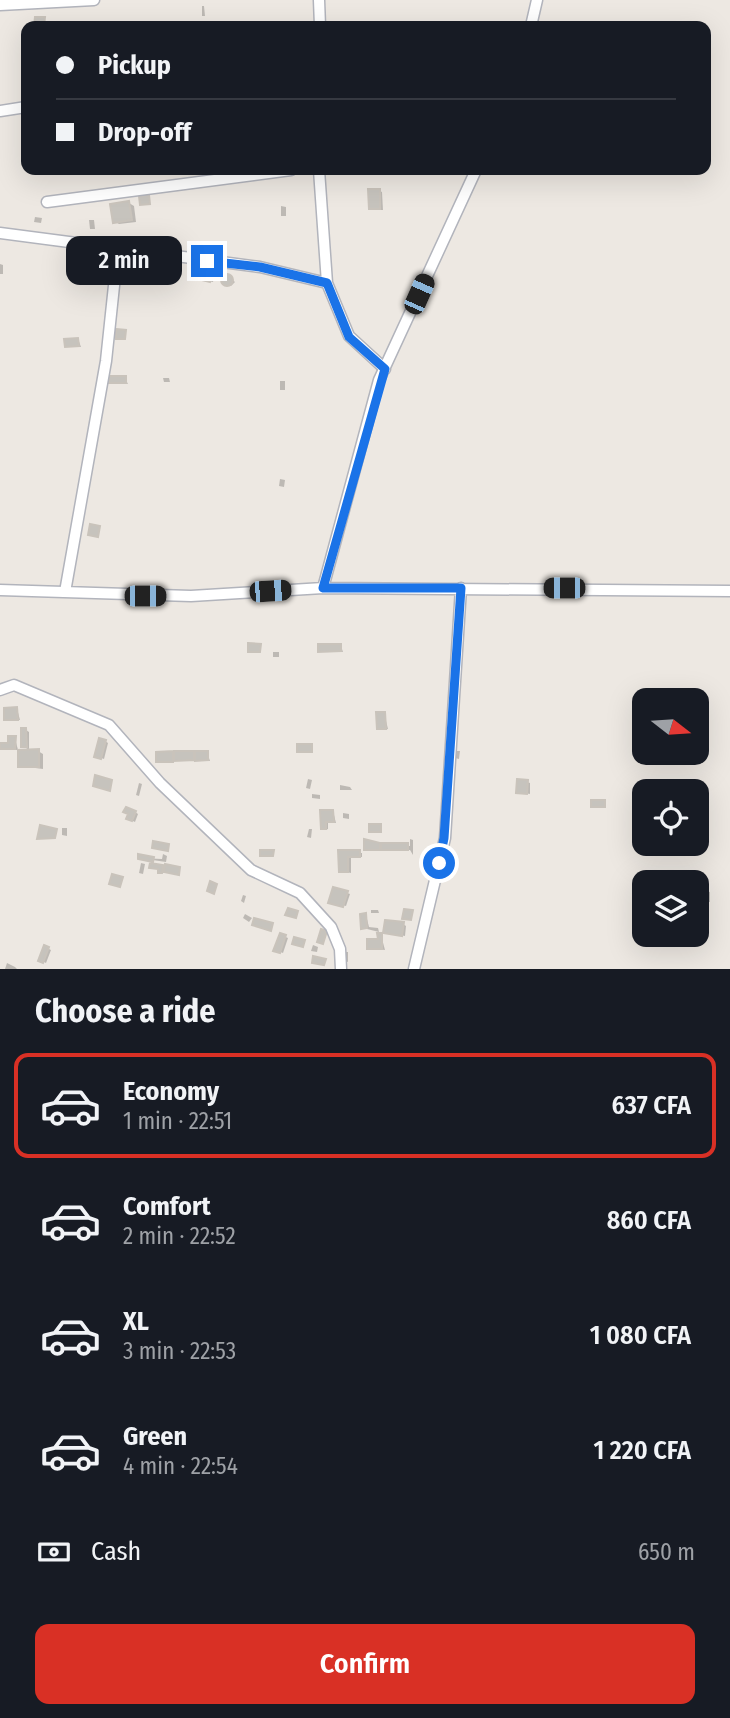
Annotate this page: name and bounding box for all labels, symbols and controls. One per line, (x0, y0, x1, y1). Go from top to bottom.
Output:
text: Pickup (98, 50, 171, 81)
text: Drop-off (98, 117, 191, 148)
callout: 2 min (67, 236, 182, 286)
route end (191, 245, 223, 277)
text: 2 min (98, 246, 150, 274)
car (401, 271, 438, 317)
car (544, 578, 586, 599)
car (249, 579, 292, 603)
car (125, 586, 167, 607)
north arrow (632, 688, 709, 765)
map controls (632, 688, 709, 947)
button: locate (632, 779, 709, 856)
route start (423, 847, 455, 879)
button: layers (632, 870, 709, 947)
text: Choose a ride (35, 992, 216, 1030)
icon: car (39, 1074, 102, 1137)
text: Economy (123, 1076, 219, 1107)
text: 637 CFA (612, 1090, 691, 1121)
text: 1 min · 22:51 (123, 1107, 232, 1135)
icon: car (39, 1189, 102, 1252)
text: Comfort (123, 1191, 211, 1222)
text: 860 CFA (607, 1205, 691, 1236)
text: 2 min · 22:52 (123, 1222, 236, 1250)
icon: car (39, 1304, 102, 1367)
text: XL (123, 1306, 149, 1337)
text: 1 080 CFA (590, 1320, 691, 1351)
text: 3 min · 22:53 (123, 1337, 236, 1365)
icon: car (39, 1419, 102, 1482)
text: Green (123, 1421, 187, 1452)
text: 1 220 CFA (593, 1435, 691, 1466)
text: 4 min · 22:54 (123, 1452, 238, 1480)
icon: cash (35, 1533, 73, 1571)
text: Cash (91, 1536, 141, 1567)
text: 650 m (638, 1538, 695, 1566)
button: Confirm (35, 1624, 695, 1704)

